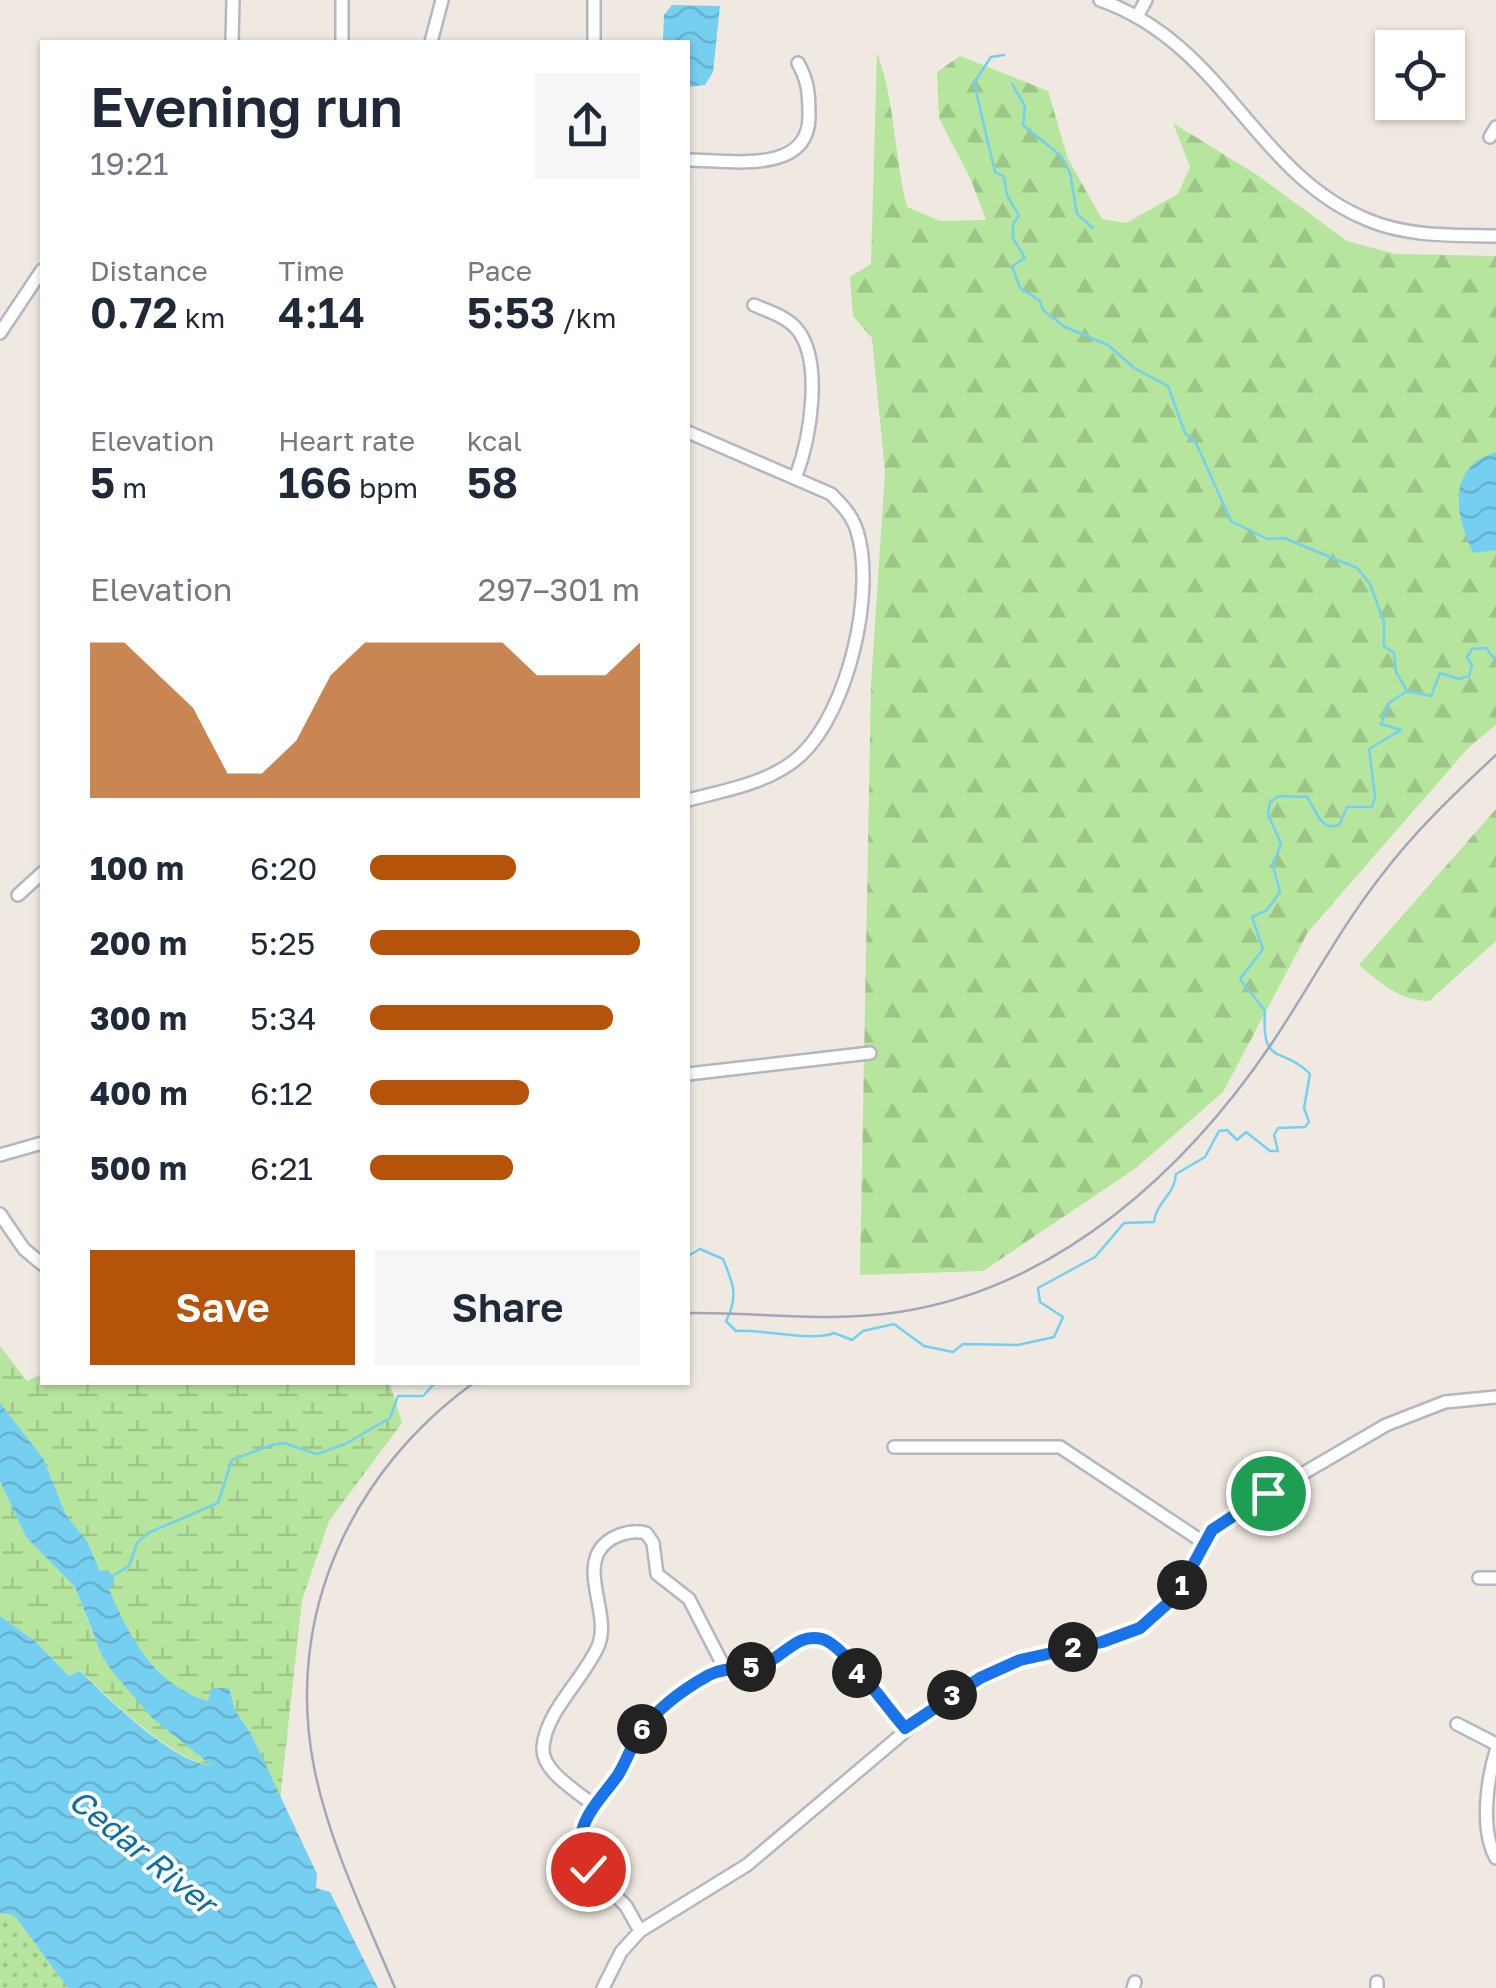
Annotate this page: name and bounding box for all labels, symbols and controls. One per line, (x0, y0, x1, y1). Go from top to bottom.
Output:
map controls (1375, 30, 1465, 120)
button: locate (1375, 30, 1465, 120)
text: Evening run (90, 73, 403, 139)
button: share (535, 73, 640, 178)
text: 19:21 (90, 144, 169, 182)
text: Distance (90, 254, 208, 287)
text: Time (278, 254, 344, 287)
text: Pace (467, 254, 532, 287)
text: 0.72 (90, 287, 178, 337)
text: 4:14 (278, 287, 365, 337)
text: 5:53 (467, 287, 555, 337)
text: km (178, 301, 225, 334)
text: /km (555, 301, 616, 334)
text: Elevation (90, 424, 215, 457)
text: Heart rate (278, 424, 415, 457)
text: kcal (467, 424, 522, 457)
text: 5 (90, 457, 115, 507)
text: 166 (278, 457, 352, 507)
text: 58 (467, 457, 518, 507)
text: m (115, 471, 147, 504)
text: bpm (352, 471, 418, 504)
text: Elevation (90, 570, 232, 608)
text: 297–301 m (478, 570, 640, 608)
text: 100 m (90, 849, 184, 887)
text: 6:20 (250, 849, 317, 887)
text: 200 m (90, 924, 187, 962)
text: 5:25 (250, 924, 315, 962)
text: 300 m (90, 999, 187, 1037)
text: 5:34 (250, 999, 316, 1037)
text: 400 m (90, 1074, 188, 1112)
text: 6:12 (250, 1074, 313, 1112)
text: 500 m (90, 1149, 187, 1187)
text: 6:21 (250, 1149, 313, 1187)
button: Save (90, 1250, 355, 1365)
button: Share (375, 1250, 640, 1365)
pin (1226, 1451, 1311, 1536)
icon: arrive (1241, 1466, 1296, 1521)
pin: 1 (1157, 1560, 1207, 1610)
text: 1 (1175, 1568, 1189, 1601)
pin: 2 (1048, 1622, 1098, 1672)
text: 2 (1064, 1630, 1082, 1663)
pin: 5 (726, 1642, 776, 1692)
pin: 4 (832, 1648, 882, 1698)
text: 5 (742, 1650, 760, 1683)
text: 4 (848, 1656, 866, 1689)
pin: 3 (927, 1670, 977, 1720)
text: 3 (943, 1678, 961, 1711)
pin: 6 (617, 1704, 667, 1754)
text: 6 (633, 1712, 651, 1745)
water label: Cedar River (62, 1780, 227, 1924)
pin (546, 1827, 631, 1912)
icon: check (561, 1842, 616, 1897)

